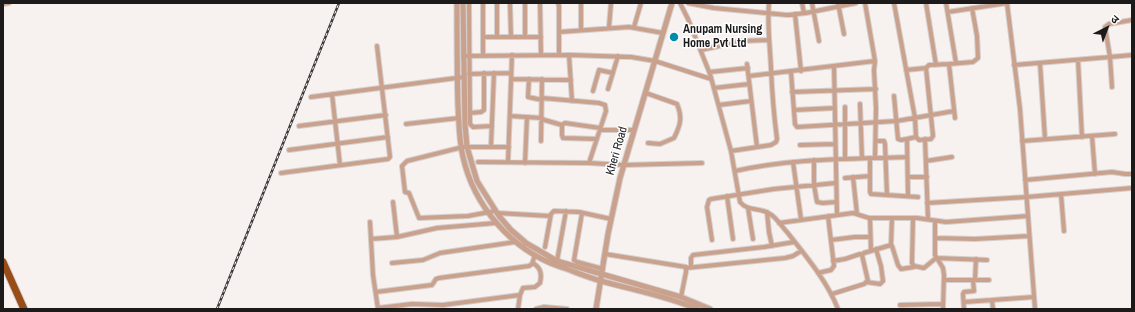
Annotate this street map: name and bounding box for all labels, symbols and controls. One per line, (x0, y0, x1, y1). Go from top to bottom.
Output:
north arrow (1087, 8, 1127, 48)
text: उ (1108, 12, 1122, 26)
place label: Anupam Nursing Home Pvt Ltd (683, 23, 762, 51)
marker: Anupam Nursing Home Pvt Ltd (668, 31, 680, 43)
street label: Kheri Road (603, 125, 631, 177)

